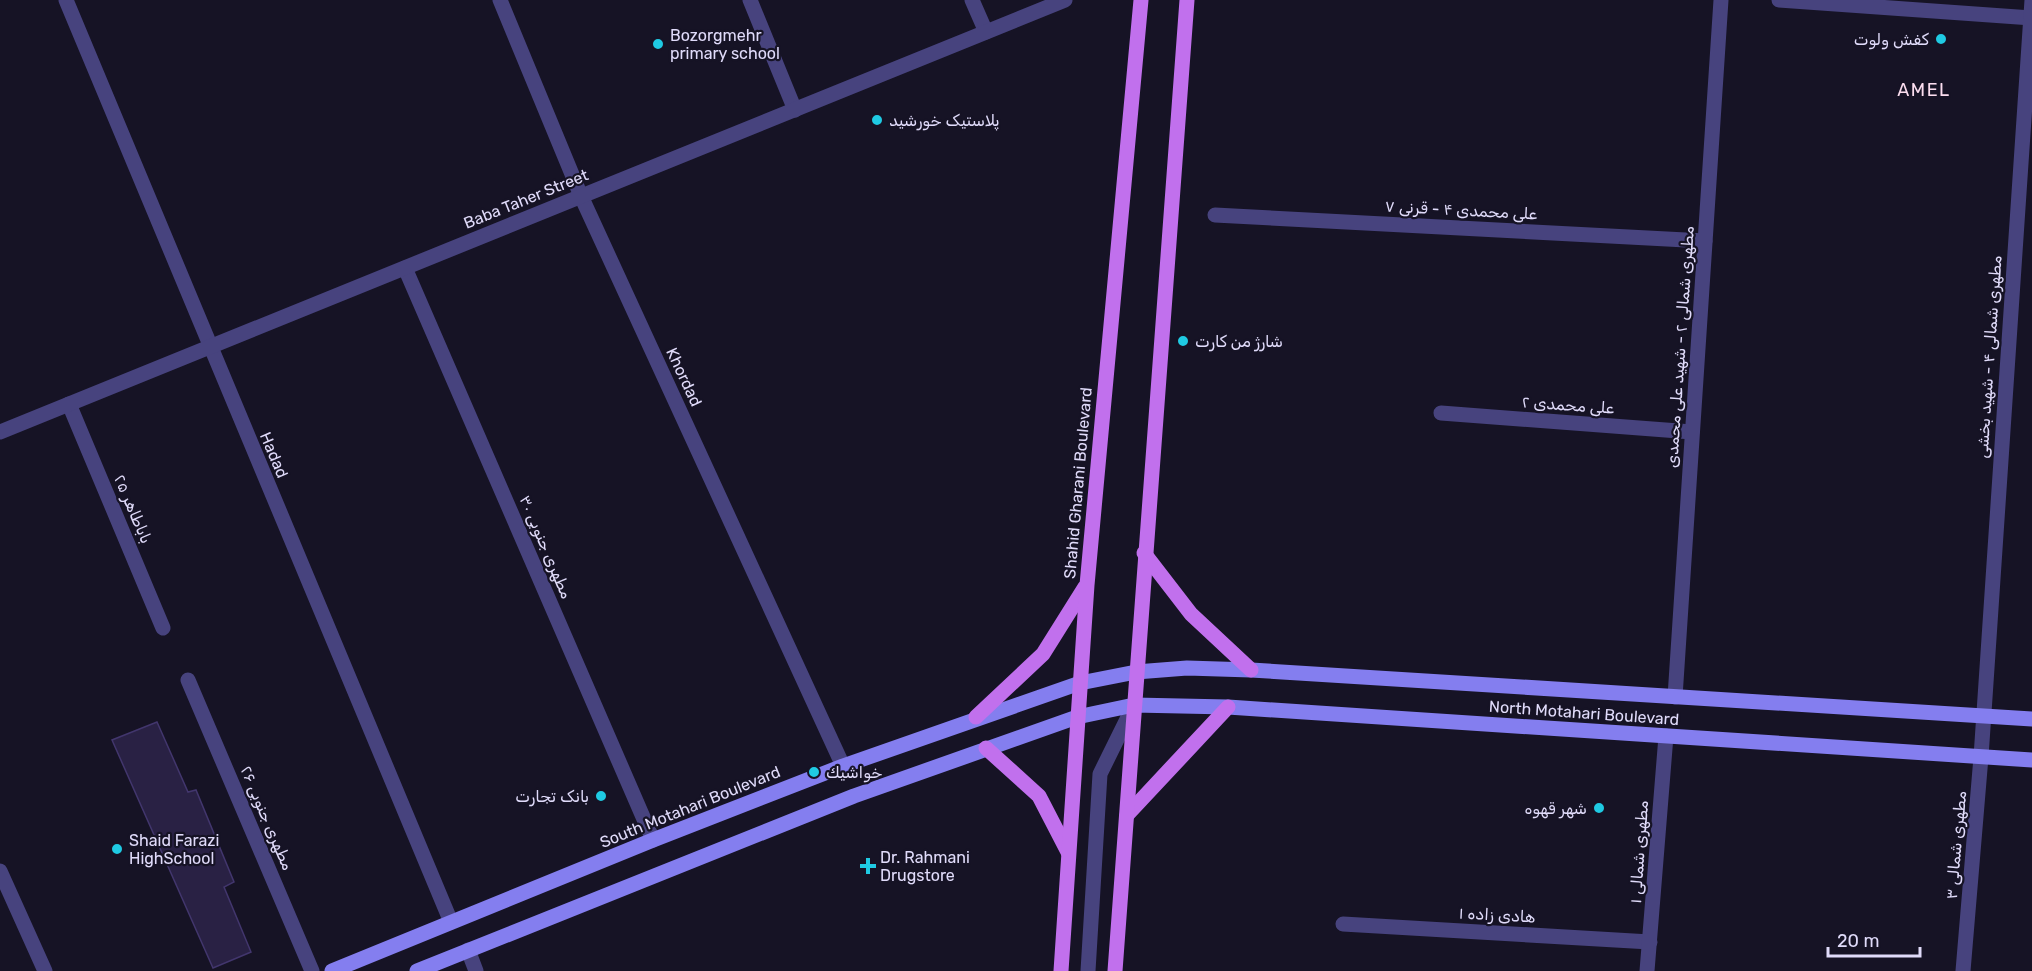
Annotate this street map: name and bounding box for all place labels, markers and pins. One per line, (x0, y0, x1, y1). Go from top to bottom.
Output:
place label: Bozorgmehr primary school (670, 26, 780, 63)
place label: کفش ولوت (1854, 30, 1930, 50)
marker: کفش ولوت (1934, 32, 1948, 46)
marker: Bozorgmehr primary school (651, 37, 665, 51)
place label: پلاستیک خورشید (889, 111, 1000, 131)
marker: پلاستیک خورشید (870, 113, 884, 127)
place label: شارژ من کارت (1195, 332, 1283, 352)
marker: شارژ من کارت (1176, 334, 1190, 348)
place label: خواشيك (826, 763, 882, 783)
marker: خواشيك (807, 765, 821, 779)
place label: بانک تجارت (515, 787, 589, 807)
marker: بانک تجارت (594, 789, 608, 803)
place label: شهر قهوه (1524, 799, 1587, 819)
marker: شهر قهوه (1592, 801, 1606, 815)
place label: Shaid Farazi HighSchool (129, 831, 219, 868)
marker: Shaid Farazi HighSchool (110, 842, 124, 856)
place label: Dr. Rahmani Drugstore (880, 848, 970, 885)
marker: Dr. Rahmani Drugstore (861, 859, 875, 873)

